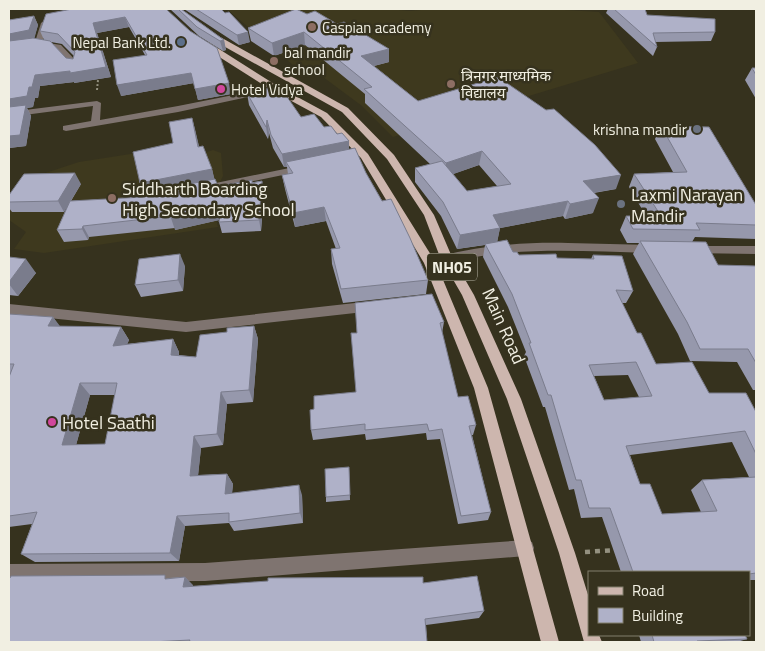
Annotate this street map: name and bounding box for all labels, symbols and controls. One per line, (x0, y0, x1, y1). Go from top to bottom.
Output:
place label: Caspian academy (322, 16, 432, 39)
marker: Caspian academy (306, 21, 318, 33)
place label: Nepal Bank Ltd. (73, 31, 171, 54)
marker: Nepal Bank Ltd. (175, 36, 187, 48)
place label: bal mandir school (284, 41, 351, 81)
marker: bal mandir school (268, 55, 280, 67)
place label: त्रिनगर माध्यमिक विद्यालय (461, 64, 551, 104)
place label: Hotel Vidya (231, 78, 304, 101)
marker: त्रिनगर माध्यमिक विद्यालय (445, 78, 457, 90)
marker: Hotel Vidya (215, 83, 227, 95)
place label: krishna mandir (593, 118, 687, 141)
marker: krishna mandir (691, 123, 703, 135)
place label: Siddharth Boarding High Secondary School (122, 175, 295, 223)
place label: Laxmi Narayan Mandir (631, 181, 743, 229)
marker: Siddharth Boarding High Secondary School (106, 192, 118, 204)
marker: Laxmi Narayan Mandir (615, 198, 627, 210)
road number: NH05 (427, 253, 477, 280)
street label: Main Road (475, 284, 533, 368)
place label: Hotel Saathi (62, 409, 155, 436)
marker: Hotel Saathi (46, 416, 58, 428)
legend (588, 571, 750, 636)
text: Road (632, 579, 664, 602)
text: Building (632, 604, 683, 627)

